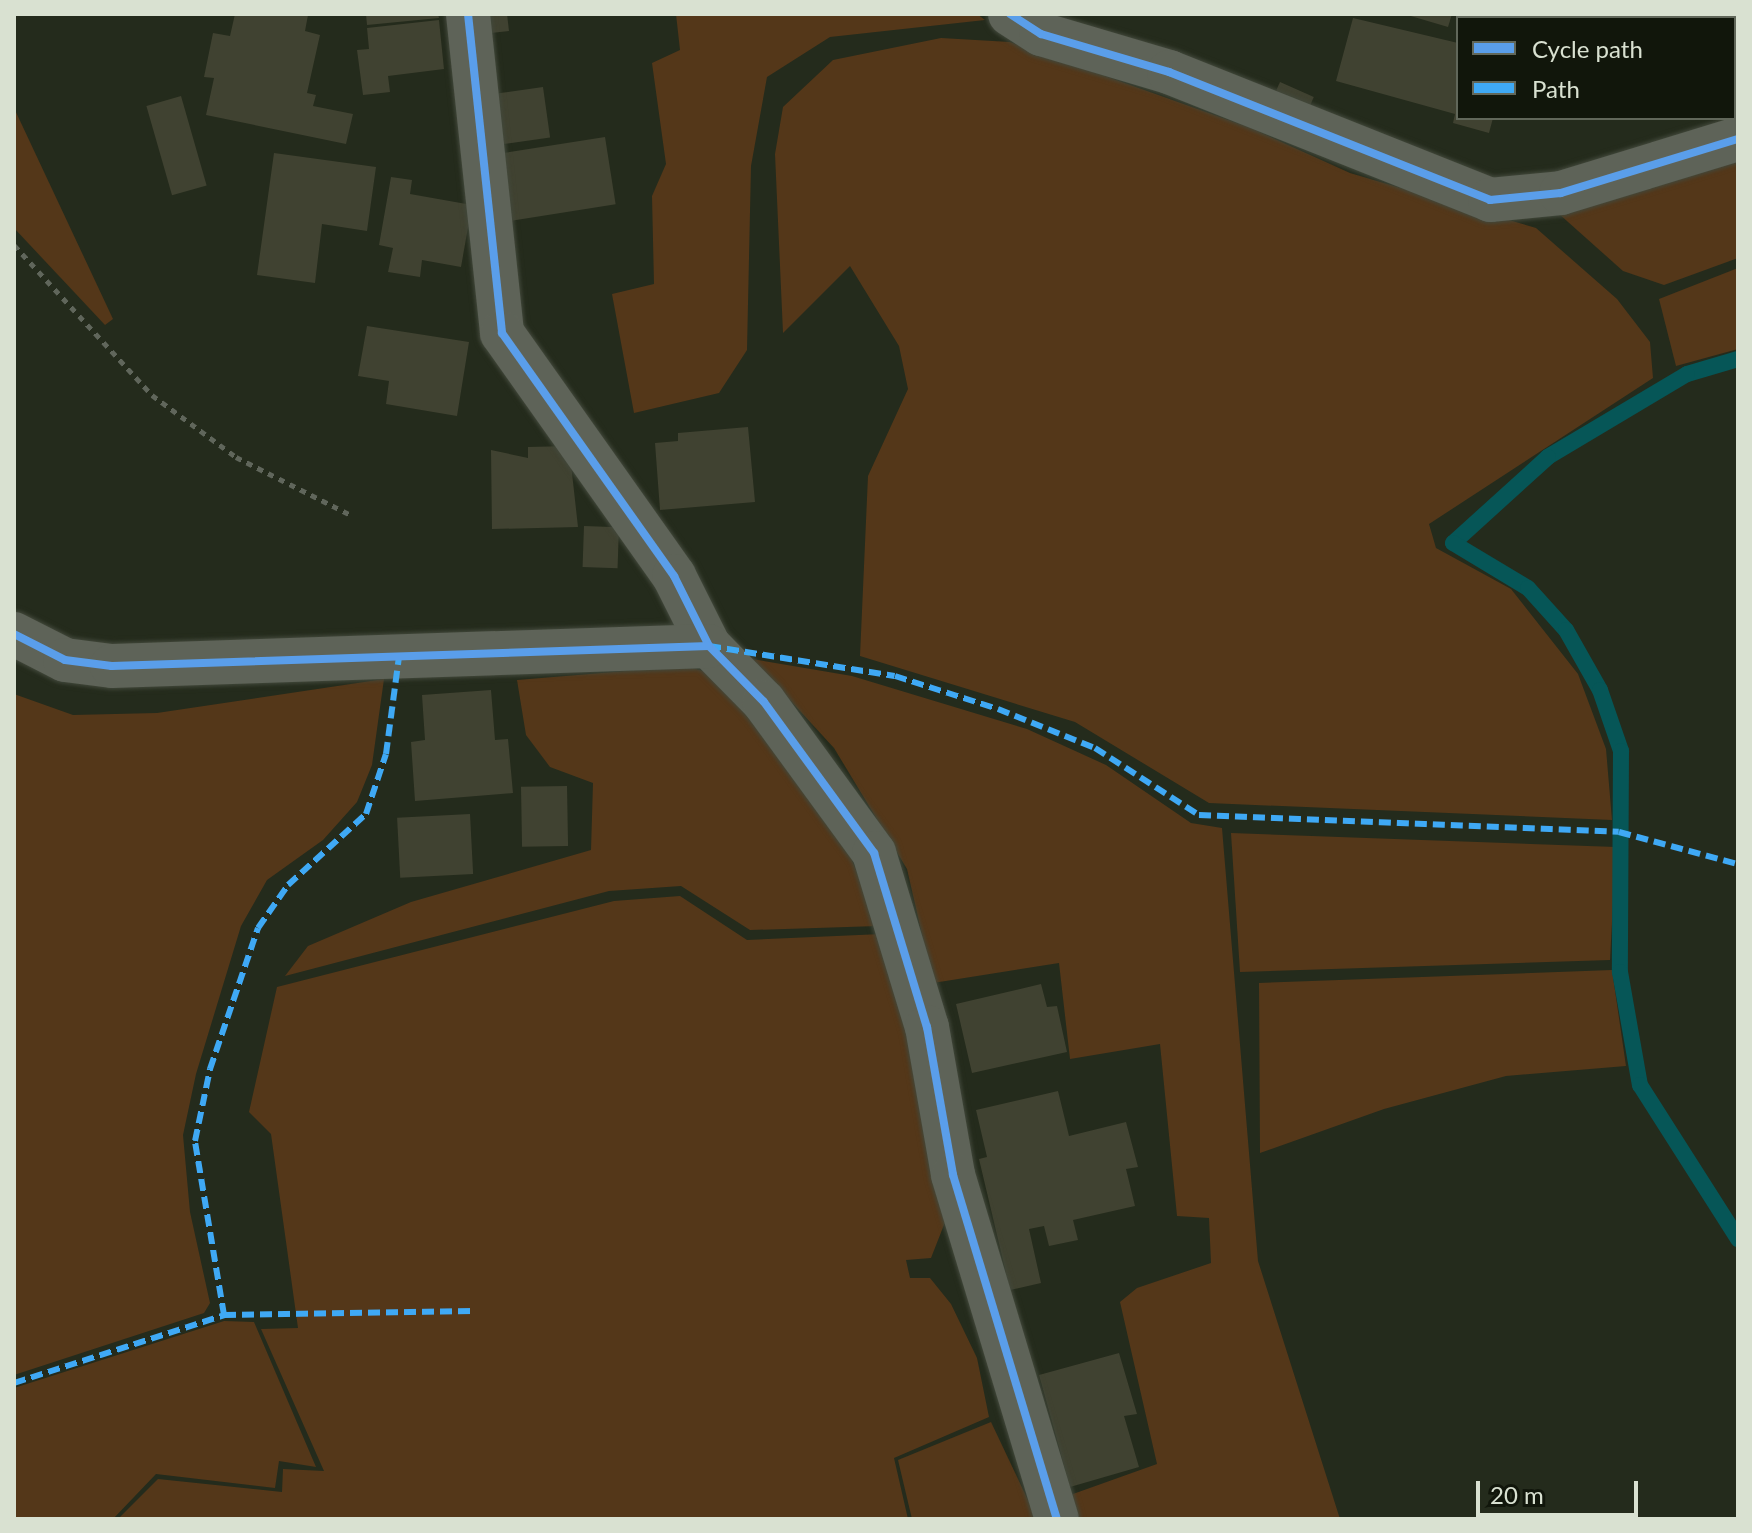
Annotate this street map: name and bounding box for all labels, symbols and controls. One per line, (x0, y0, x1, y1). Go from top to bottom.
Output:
legend (1456, 16, 1736, 120)
text: Cycle path (1532, 34, 1643, 63)
text: Path (1532, 74, 1580, 103)
scale bar (1480, 1465, 1642, 1515)
text: 20 m (1490, 1480, 1544, 1509)

